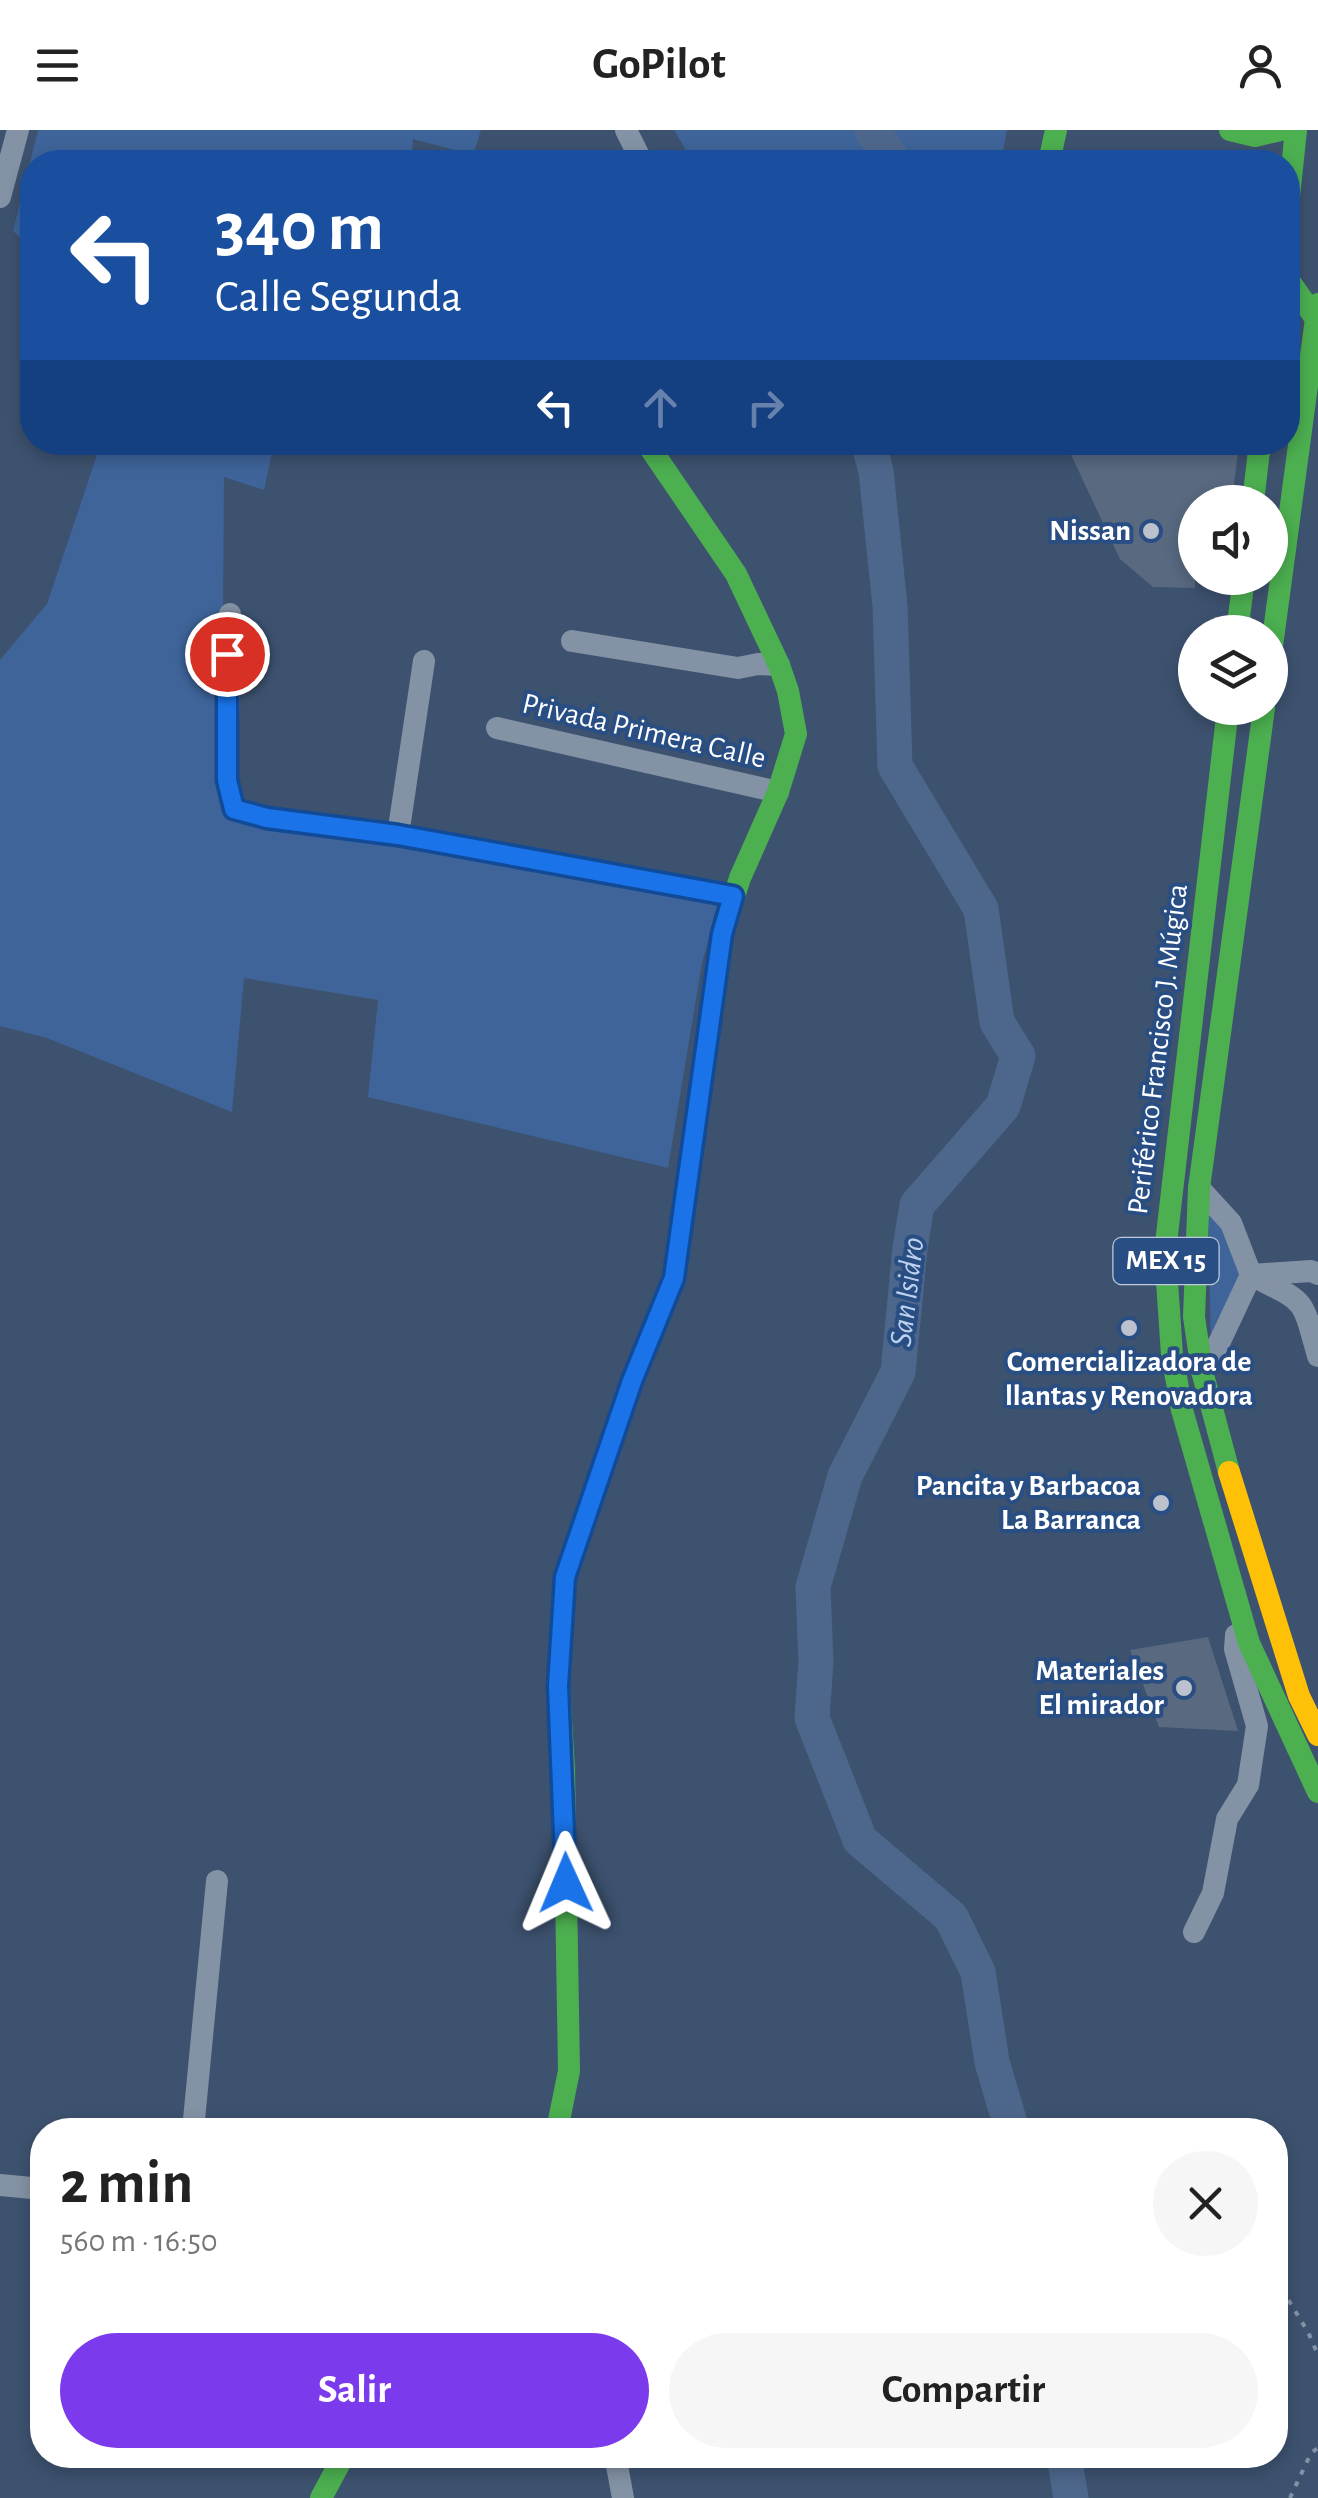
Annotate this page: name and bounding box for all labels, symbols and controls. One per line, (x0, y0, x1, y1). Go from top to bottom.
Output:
icon: menu (30, 38, 85, 93)
icon: person (1233, 38, 1288, 93)
text: GoPilot (592, 42, 726, 87)
icon: left (50, 190, 180, 320)
text: 340 m (215, 193, 384, 263)
text: Calle Segunda (215, 275, 462, 320)
icon: left (528, 380, 583, 435)
icon: ahead (633, 380, 688, 435)
icon: right (738, 380, 793, 435)
map controls (1178, 485, 1288, 725)
button: sound (1178, 485, 1288, 595)
place label: Nissan (1049, 516, 1131, 546)
marker: Nissan (1140, 520, 1162, 542)
pin (185, 612, 270, 697)
button: layers (1178, 615, 1288, 725)
icon: arrive (200, 627, 255, 682)
street label: Privada Primera Calle (519, 688, 769, 774)
street label: Periférico Francisco J. Múgica (1123, 882, 1193, 1216)
water label: San Isidro (884, 1236, 930, 1348)
road number: MEX 15 (1114, 1238, 1218, 1284)
marker: Comercializadora de llantas y Renovadora (1118, 1317, 1140, 1339)
place label: Comercializadora de llantas y Renovadora (1005, 1347, 1253, 1411)
place label: Pancita y Barbacoa La Barranca (916, 1471, 1141, 1535)
marker: Pancita y Barbacoa La Barranca (1150, 1492, 1172, 1514)
place label: Materiales El mirador (1036, 1656, 1165, 1720)
marker: Materiales El mirador (1173, 1677, 1195, 1699)
position arrow (514, 1831, 618, 1935)
button: close (1153, 2151, 1258, 2256)
text: 2 min (60, 2154, 193, 2214)
text: 560 m · 16:50 (60, 2225, 218, 2257)
button: Salir (60, 2333, 649, 2448)
button: Compartir (669, 2333, 1258, 2448)

